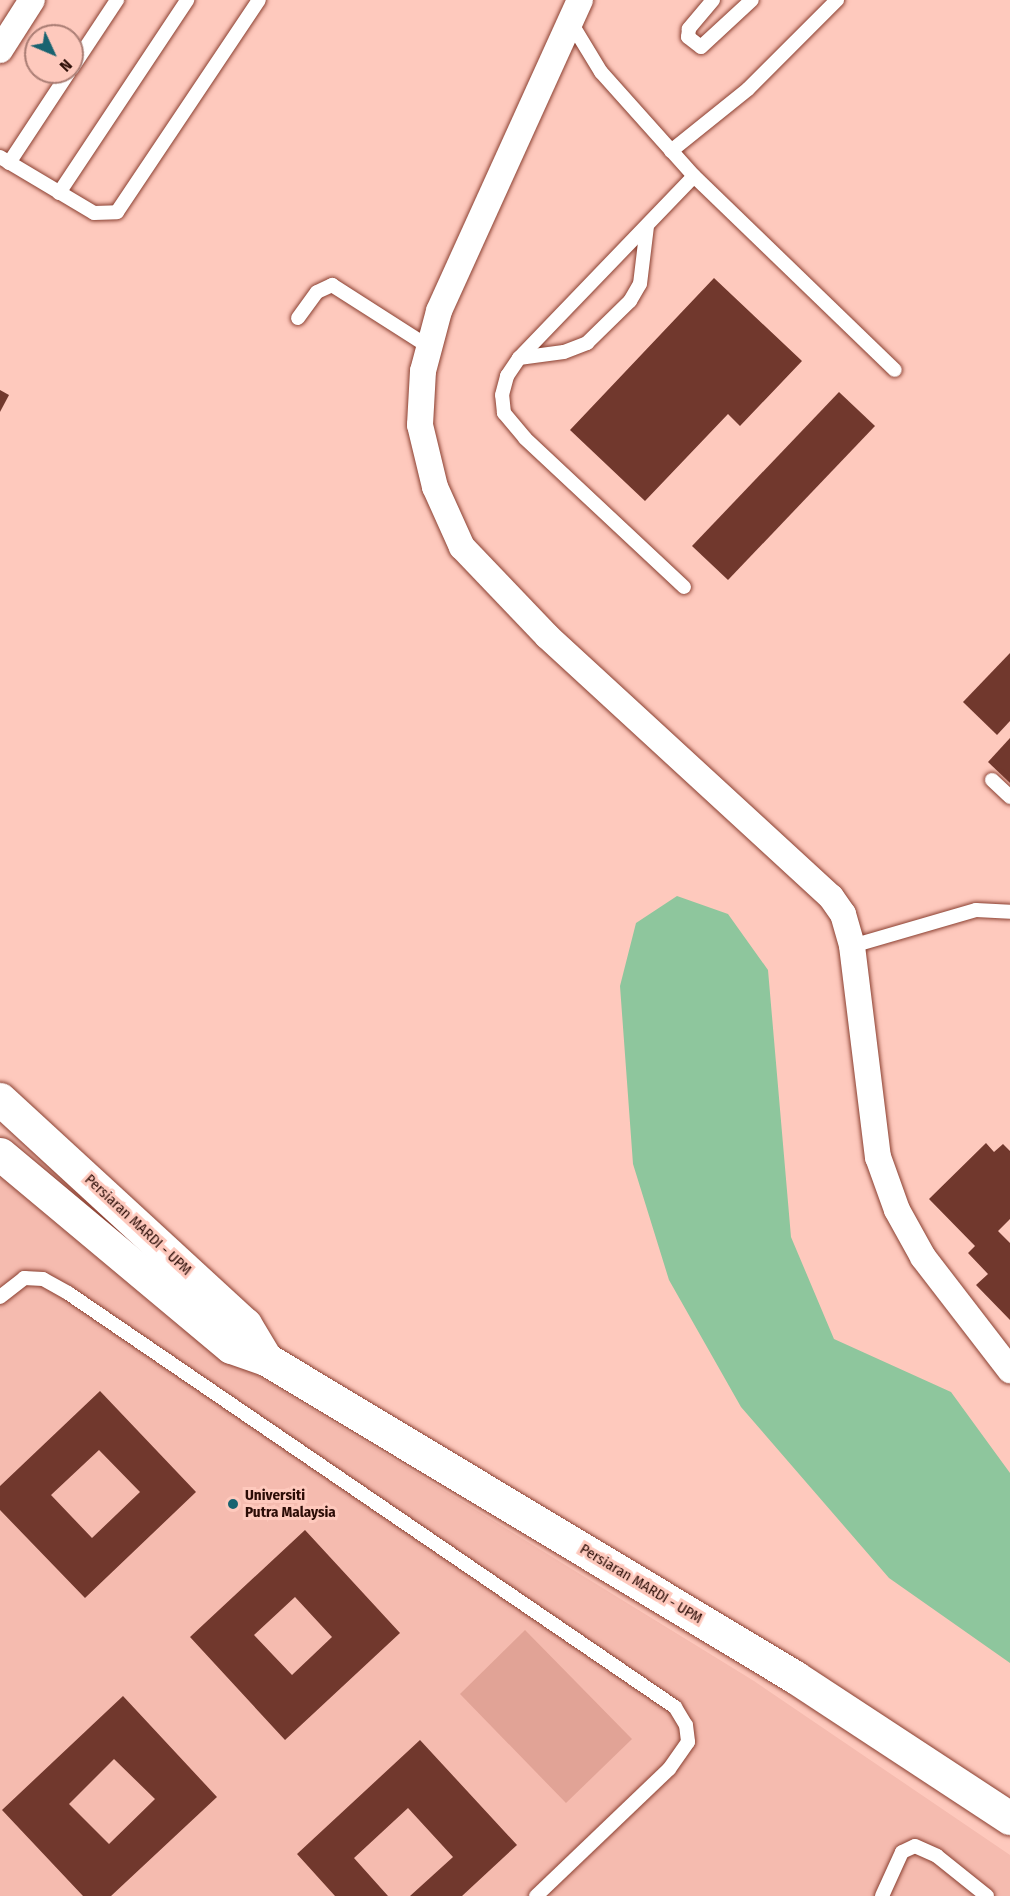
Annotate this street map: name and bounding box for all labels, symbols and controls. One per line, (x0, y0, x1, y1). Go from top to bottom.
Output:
north arrow (24, 24, 84, 84)
text: N (56, 55, 76, 76)
street label: Persiaran MARDI - UPM (81, 1171, 195, 1279)
place label: Universiti Putra Malaysia (245, 1486, 336, 1521)
marker: Universiti Putra Malaysia (226, 1497, 240, 1511)
street label: Persiaran MARDI - UPM (576, 1540, 706, 1628)

